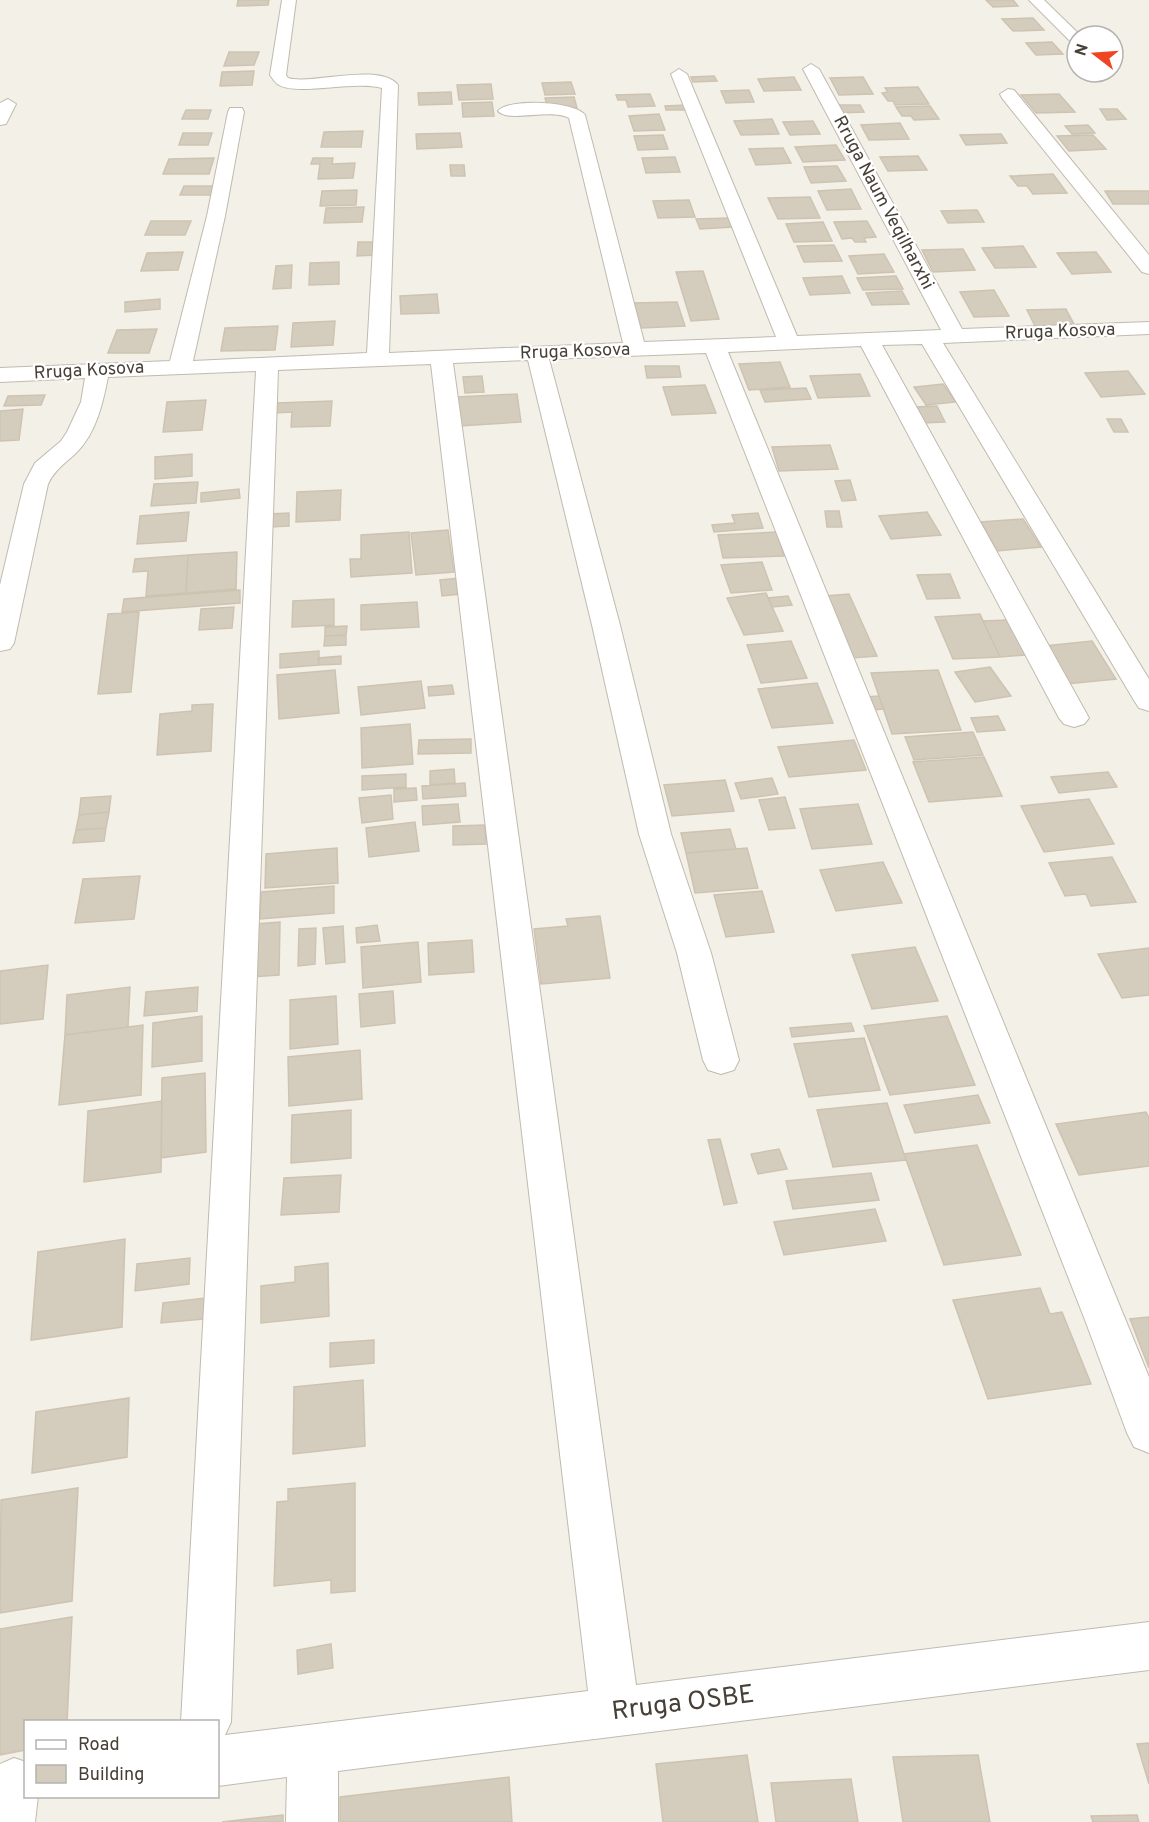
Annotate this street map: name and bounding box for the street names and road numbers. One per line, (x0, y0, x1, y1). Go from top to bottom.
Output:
street label: Rruga Naum Veqilharxhi (827, 112, 939, 294)
street label: Rruga Kosova (1004, 319, 1116, 345)
street label: Rruga Kosova (519, 339, 631, 365)
street label: Rruga Kosova (33, 357, 145, 385)
street label: Rruga OSBE (610, 1679, 756, 1729)

